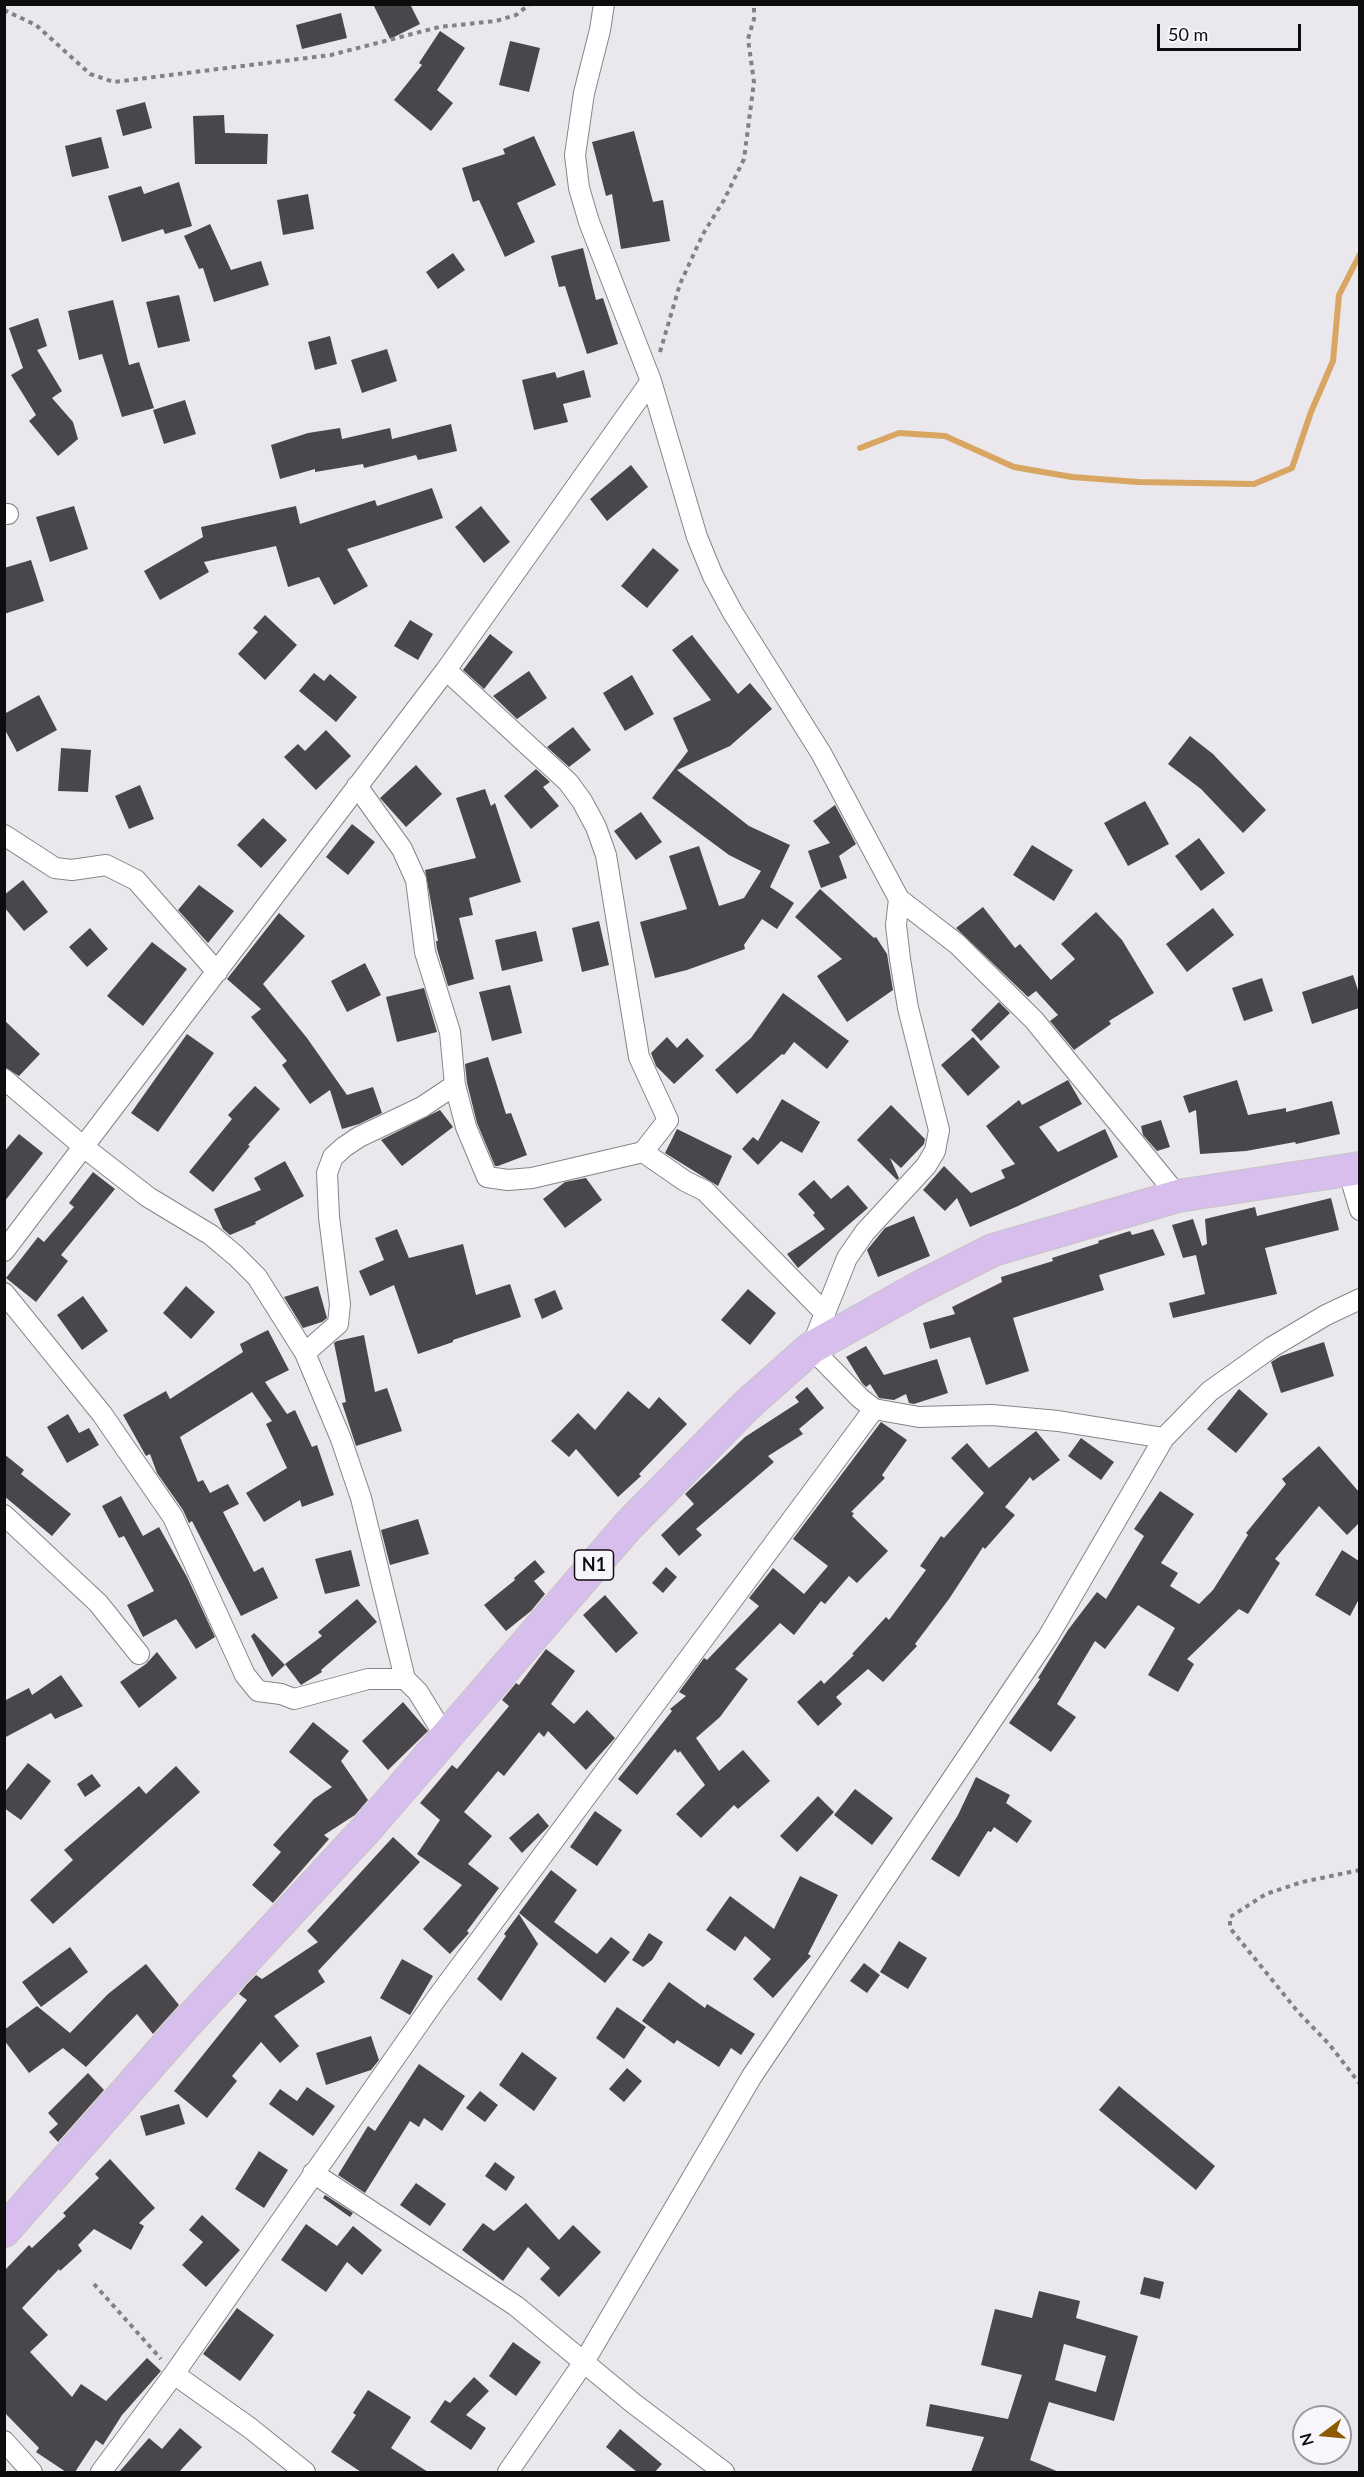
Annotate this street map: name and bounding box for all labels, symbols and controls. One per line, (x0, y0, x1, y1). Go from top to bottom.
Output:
scale bar (1160, 12, 1304, 50)
text: 50 m (1168, 23, 1208, 45)
road number: N1 (574, 1550, 614, 1580)
north arrow (1292, 2405, 1352, 2465)
text: N (1295, 2431, 1317, 2448)

